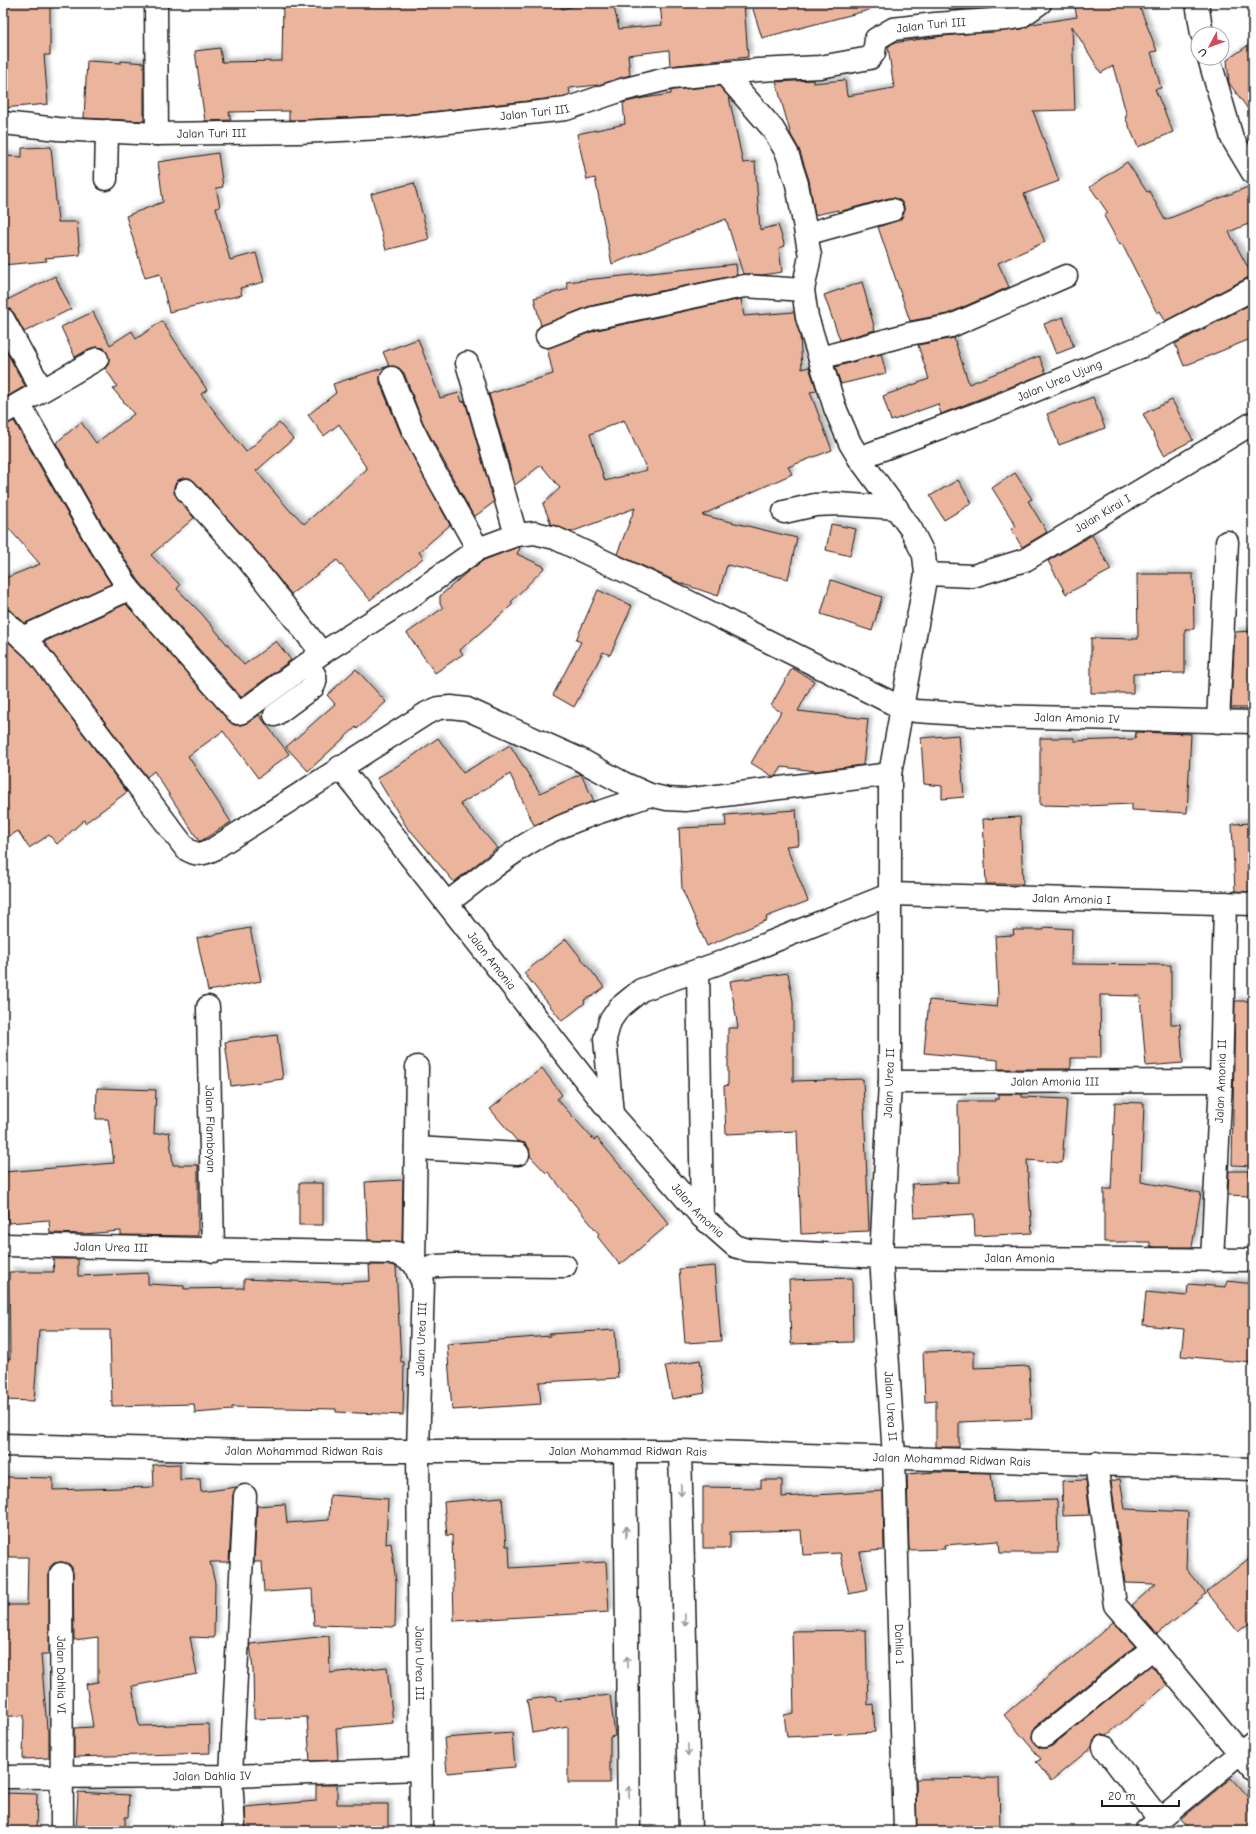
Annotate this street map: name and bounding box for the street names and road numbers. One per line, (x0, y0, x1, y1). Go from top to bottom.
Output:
street label: Jalan Turi III (896, 15, 966, 36)
street label: Jalan Turi III (499, 101, 571, 123)
street label: Jalan Turi III (177, 126, 247, 141)
street label: Jalan Urea Ujung (1015, 357, 1104, 404)
street label: Jalan Kirai I (1072, 491, 1133, 536)
street label: Jalan Amonia IV (1034, 710, 1120, 726)
street label: Jalan Amonia I (1032, 891, 1112, 907)
street label: Jalan Amonia (465, 929, 519, 992)
street label: Jalan Amonia II (1212, 1039, 1229, 1123)
street label: Jalan Urea II (881, 1048, 897, 1118)
street label: Jalan Amonia III (1011, 1074, 1099, 1089)
street label: Jalan Flamboyan (203, 1085, 218, 1173)
street label: Jalan Amonia (669, 1180, 727, 1240)
street label: Jalan Urea III (74, 1239, 149, 1255)
street label: Jalan Amonia (985, 1251, 1055, 1265)
street label: Jalan Urea III (413, 1301, 429, 1376)
street label: Jalan Urea II (881, 1371, 900, 1442)
street label: Jalan Mohammad Ridwan Rais (225, 1443, 383, 1458)
street label: Jalan Mohammad Ridwan Rais (549, 1444, 707, 1459)
street label: Jalan Mohammad Ridwan Rais (873, 1450, 1031, 1469)
street label: Dahlia 1 (892, 1624, 907, 1665)
street label: Jalan Urea III (412, 1626, 427, 1701)
street label: Jalan Dahlia VI (54, 1636, 69, 1714)
street label: Jalan Dahlia IV (173, 1768, 252, 1783)

